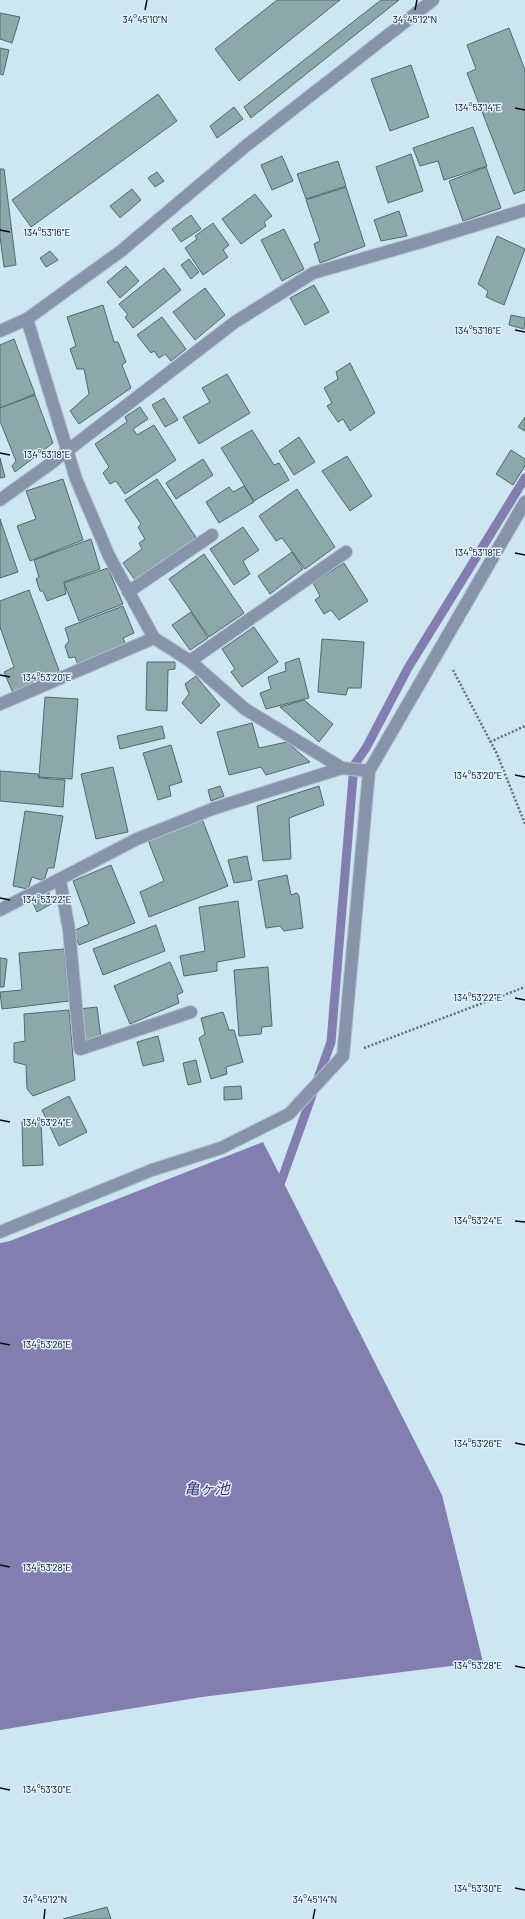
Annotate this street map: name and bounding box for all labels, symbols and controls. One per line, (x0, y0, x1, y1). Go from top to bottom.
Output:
text: 34°45'10"N (123, 13, 167, 25)
text: 34°45'12"N (393, 13, 437, 25)
text: 134°53'14"E (454, 101, 502, 113)
text: 134°53'16"E (24, 226, 70, 238)
text: 134°53'16"E (455, 324, 501, 336)
text: 134°53'18"E (24, 448, 70, 460)
text: 134°53'18"E (455, 546, 501, 558)
text: 134°53'20"E (22, 671, 72, 683)
text: 134°53'20"E (453, 769, 503, 781)
text: 134°53'22"E (23, 893, 71, 905)
text: 134°53'22"E (454, 991, 502, 1003)
text: 134°53'24"E (23, 1116, 71, 1128)
text: 134°53'24"E (454, 1214, 502, 1226)
text: 134°53'26"E (23, 1338, 71, 1350)
text: 134°53'26"E (454, 1437, 502, 1449)
water label: 亀ヶ池 (184, 1479, 231, 1497)
text: 134°53'28"E (23, 1561, 71, 1573)
text: 134°53'28"E (454, 1659, 502, 1671)
text: 134°53'30"E (22, 1783, 72, 1795)
text: 134°53'30"E (453, 1882, 503, 1894)
text: 34°45'12"N (23, 1893, 67, 1905)
text: 34°45'14"N (293, 1893, 337, 1905)

